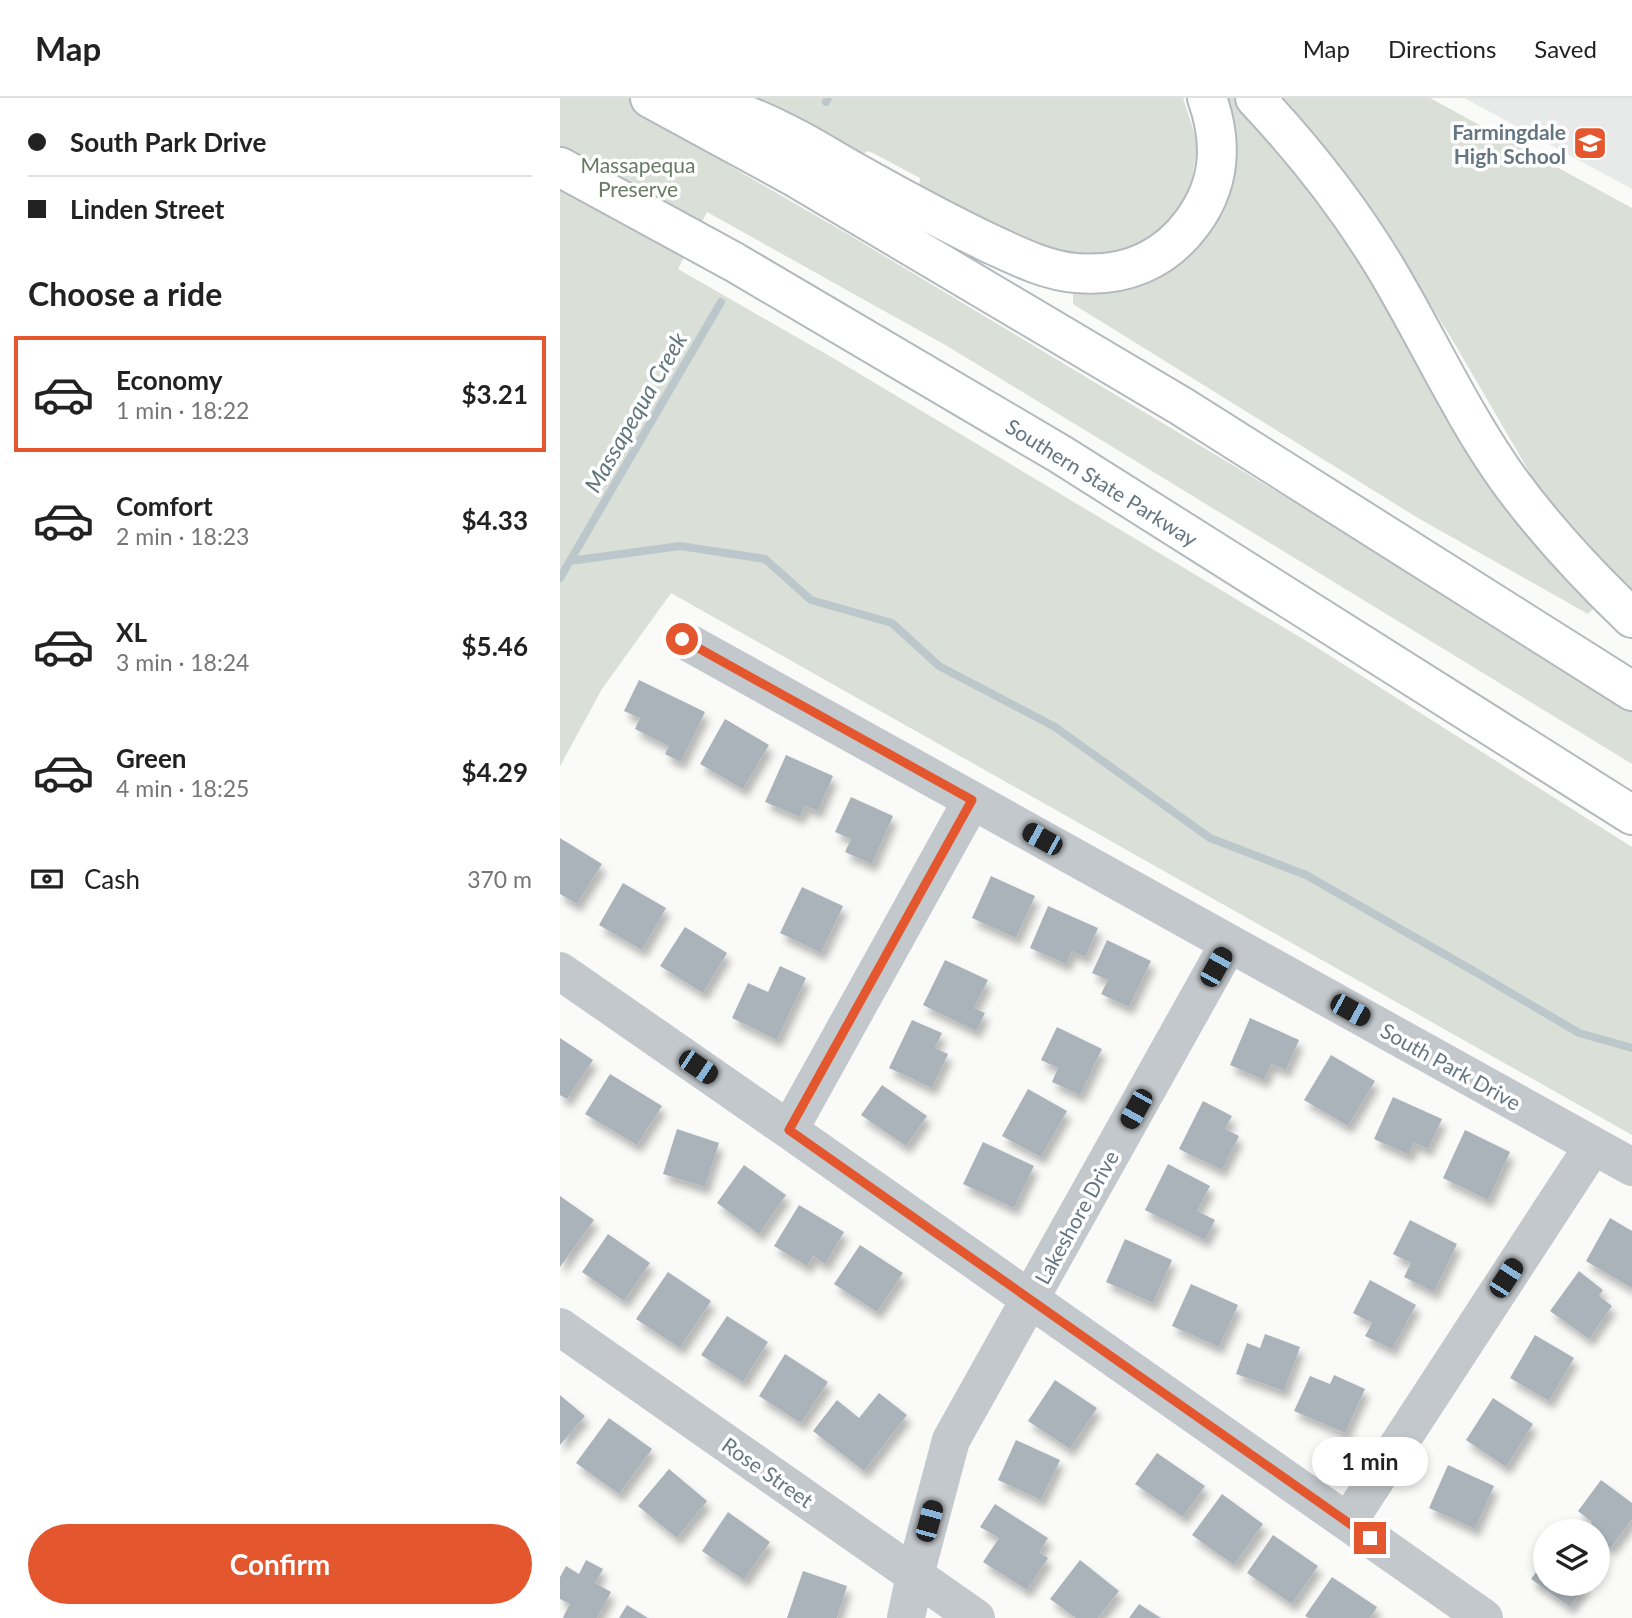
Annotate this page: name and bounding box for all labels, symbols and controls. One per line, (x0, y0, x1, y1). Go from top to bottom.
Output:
text: Map (35, 28, 101, 68)
text: Map (1303, 34, 1350, 63)
text: Directions (1388, 34, 1496, 63)
text: Saved (1534, 34, 1597, 63)
place label: Farmingdale High School (1452, 119, 1566, 168)
school or university icon: Farmingdale High School (1571, 124, 1609, 162)
text: South Park Drive (70, 126, 266, 158)
park label: Massapequa Preserve (580, 152, 696, 201)
text: Linden Street (70, 193, 224, 225)
text: Choose a ride (28, 274, 222, 313)
water label: Massapequa Creek (578, 326, 693, 497)
icon: car (32, 363, 95, 426)
text: Economy (116, 364, 222, 396)
text: $3.21 (462, 378, 528, 410)
text: 1 min · 18:22 (116, 396, 249, 424)
street label: Southern State Parkway (1002, 413, 1203, 551)
icon: car (32, 489, 95, 552)
text: Comfort (116, 490, 213, 522)
text: $4.33 (462, 504, 528, 536)
text: 2 min · 18:23 (116, 522, 249, 550)
icon: car (32, 615, 95, 678)
text: XL (116, 616, 147, 648)
route start (666, 623, 698, 655)
text: $5.46 (462, 630, 528, 662)
text: 3 min · 18:24 (116, 648, 249, 676)
icon: car (32, 741, 95, 804)
text: Green (116, 742, 186, 774)
text: $4.29 (462, 756, 528, 788)
text: 4 min · 18:25 (116, 774, 249, 802)
car (1019, 820, 1066, 858)
icon: cash (28, 860, 66, 898)
text: Cash (84, 863, 140, 895)
text: 370 m (467, 865, 532, 893)
car (1197, 944, 1236, 990)
car (1327, 991, 1374, 1029)
street label: South Park Drive (1377, 1017, 1525, 1115)
car (675, 1047, 722, 1087)
car (1117, 1086, 1156, 1132)
street label: Lakeshore Drive (1029, 1146, 1123, 1288)
car (1486, 1255, 1527, 1301)
street label: Rose Street (718, 1432, 819, 1513)
callout: 1 min (1312, 1436, 1428, 1486)
text: 1 min (1341, 1447, 1399, 1475)
car (914, 1498, 945, 1544)
map controls (1533, 1519, 1610, 1596)
button: layers (1533, 1519, 1610, 1596)
route end (1354, 1522, 1386, 1554)
button: Confirm (28, 1524, 532, 1604)

